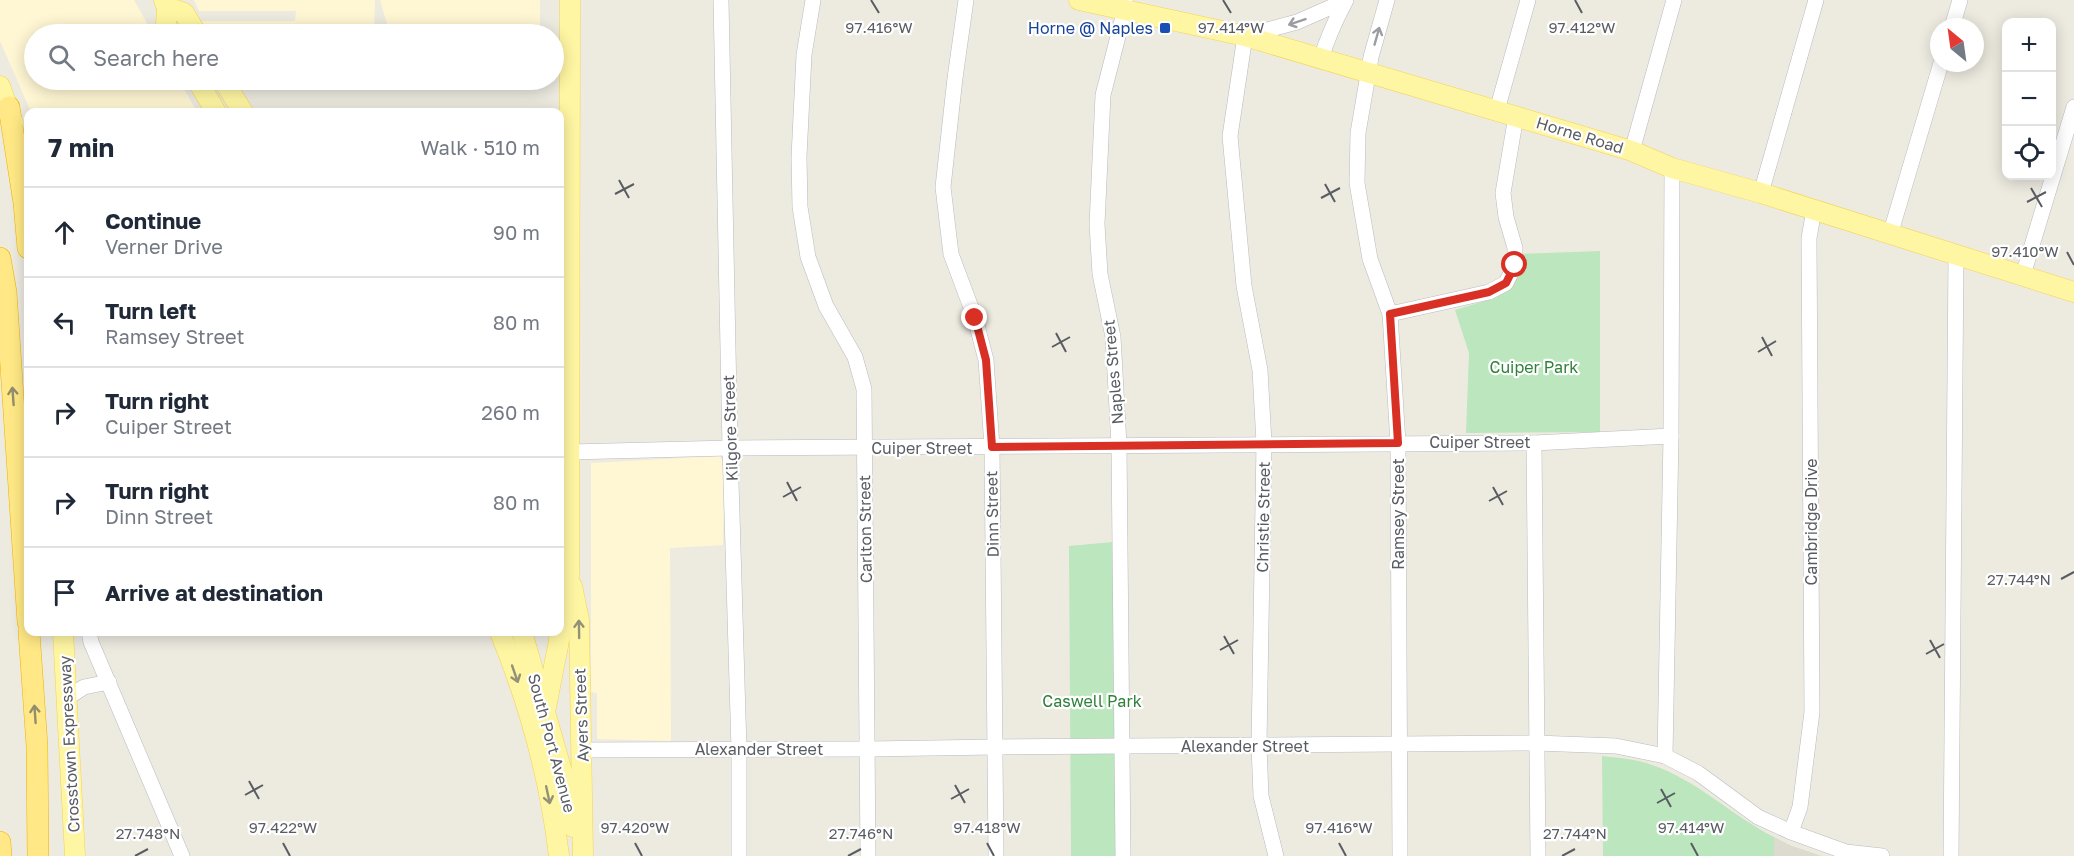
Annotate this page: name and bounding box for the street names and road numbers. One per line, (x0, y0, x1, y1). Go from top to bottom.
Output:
street label: Horne Road (1534, 112, 1626, 158)
street label: Naples Street (1098, 319, 1128, 425)
street label: Kilgore Street (718, 374, 742, 482)
street label: Cuiper Street (1429, 432, 1531, 452)
street label: Cuiper Street (871, 438, 973, 458)
street label: Ramsey Street (1388, 458, 1408, 570)
street label: Cambridge Drive (1801, 458, 1821, 586)
street label: Christie Street (1252, 461, 1274, 573)
street label: Dinn Street (981, 471, 1003, 557)
street label: Carlton Street (854, 475, 876, 583)
street label: Crosstown Expressway (54, 655, 84, 833)
street label: Ayers Street (569, 668, 593, 762)
street label: South Port Avenue (524, 671, 580, 815)
street label: Alexander Street (1181, 736, 1309, 756)
street label: Alexander Street (695, 739, 823, 759)

